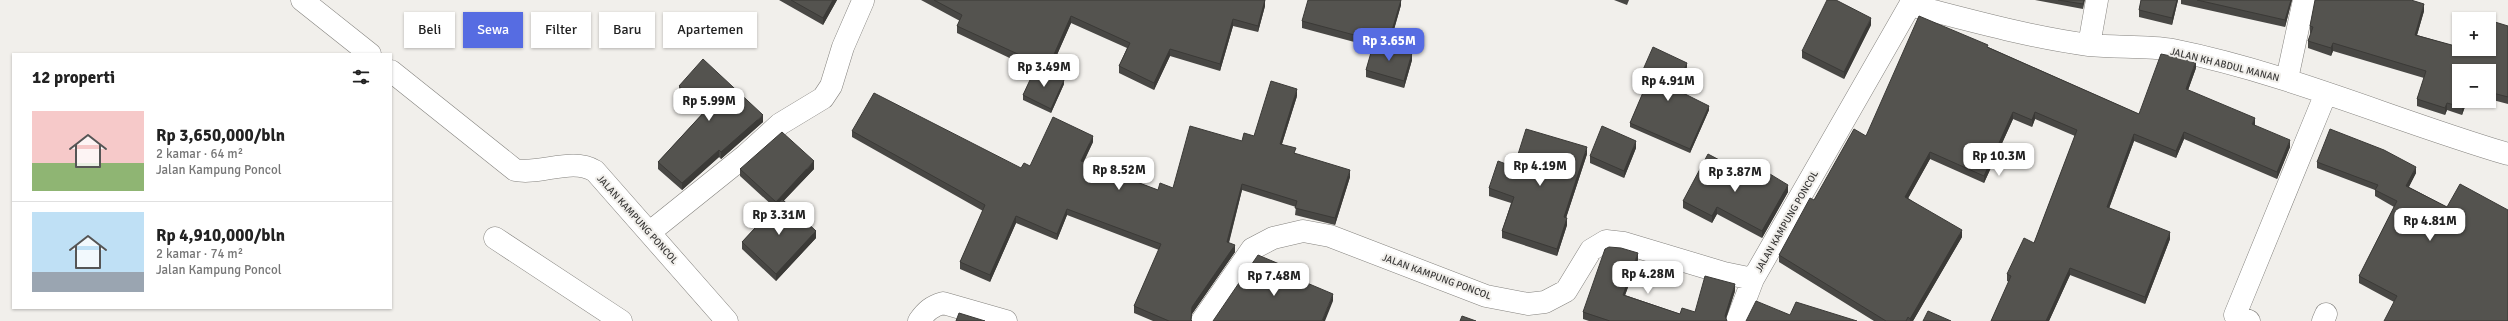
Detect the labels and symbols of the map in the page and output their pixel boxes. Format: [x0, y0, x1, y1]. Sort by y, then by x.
pin: Rp 3.65M [1348, 28, 1430, 62]
street label: JALAN KH ABDUL MANAN [2169, 46, 2281, 84]
pin: Rp 3.49M [1003, 54, 1085, 88]
pin: Rp 4.91M [1627, 68, 1709, 102]
pin: Rp 5.99M [668, 88, 750, 122]
pin: Rp 10.3M [1958, 143, 2040, 177]
pin: Rp 4.19M [1499, 153, 1581, 187]
pin: Rp 8.52M [1078, 157, 1160, 191]
pin: Rp 3.87M [1694, 159, 1776, 193]
street label: JALAN KAMPUNG PONCOL [1753, 169, 1821, 274]
street label: JALAN KAMPUNG PONCOL [594, 173, 680, 267]
pin: Rp 3.31M [738, 202, 820, 236]
pin: Rp 4.81M [2389, 208, 2471, 242]
street label: JALAN KAMPUNG PONCOL [1380, 252, 1493, 302]
pin: Rp 4.28M [1607, 261, 1689, 295]
pin: Rp 7.48M [1233, 263, 1315, 297]

